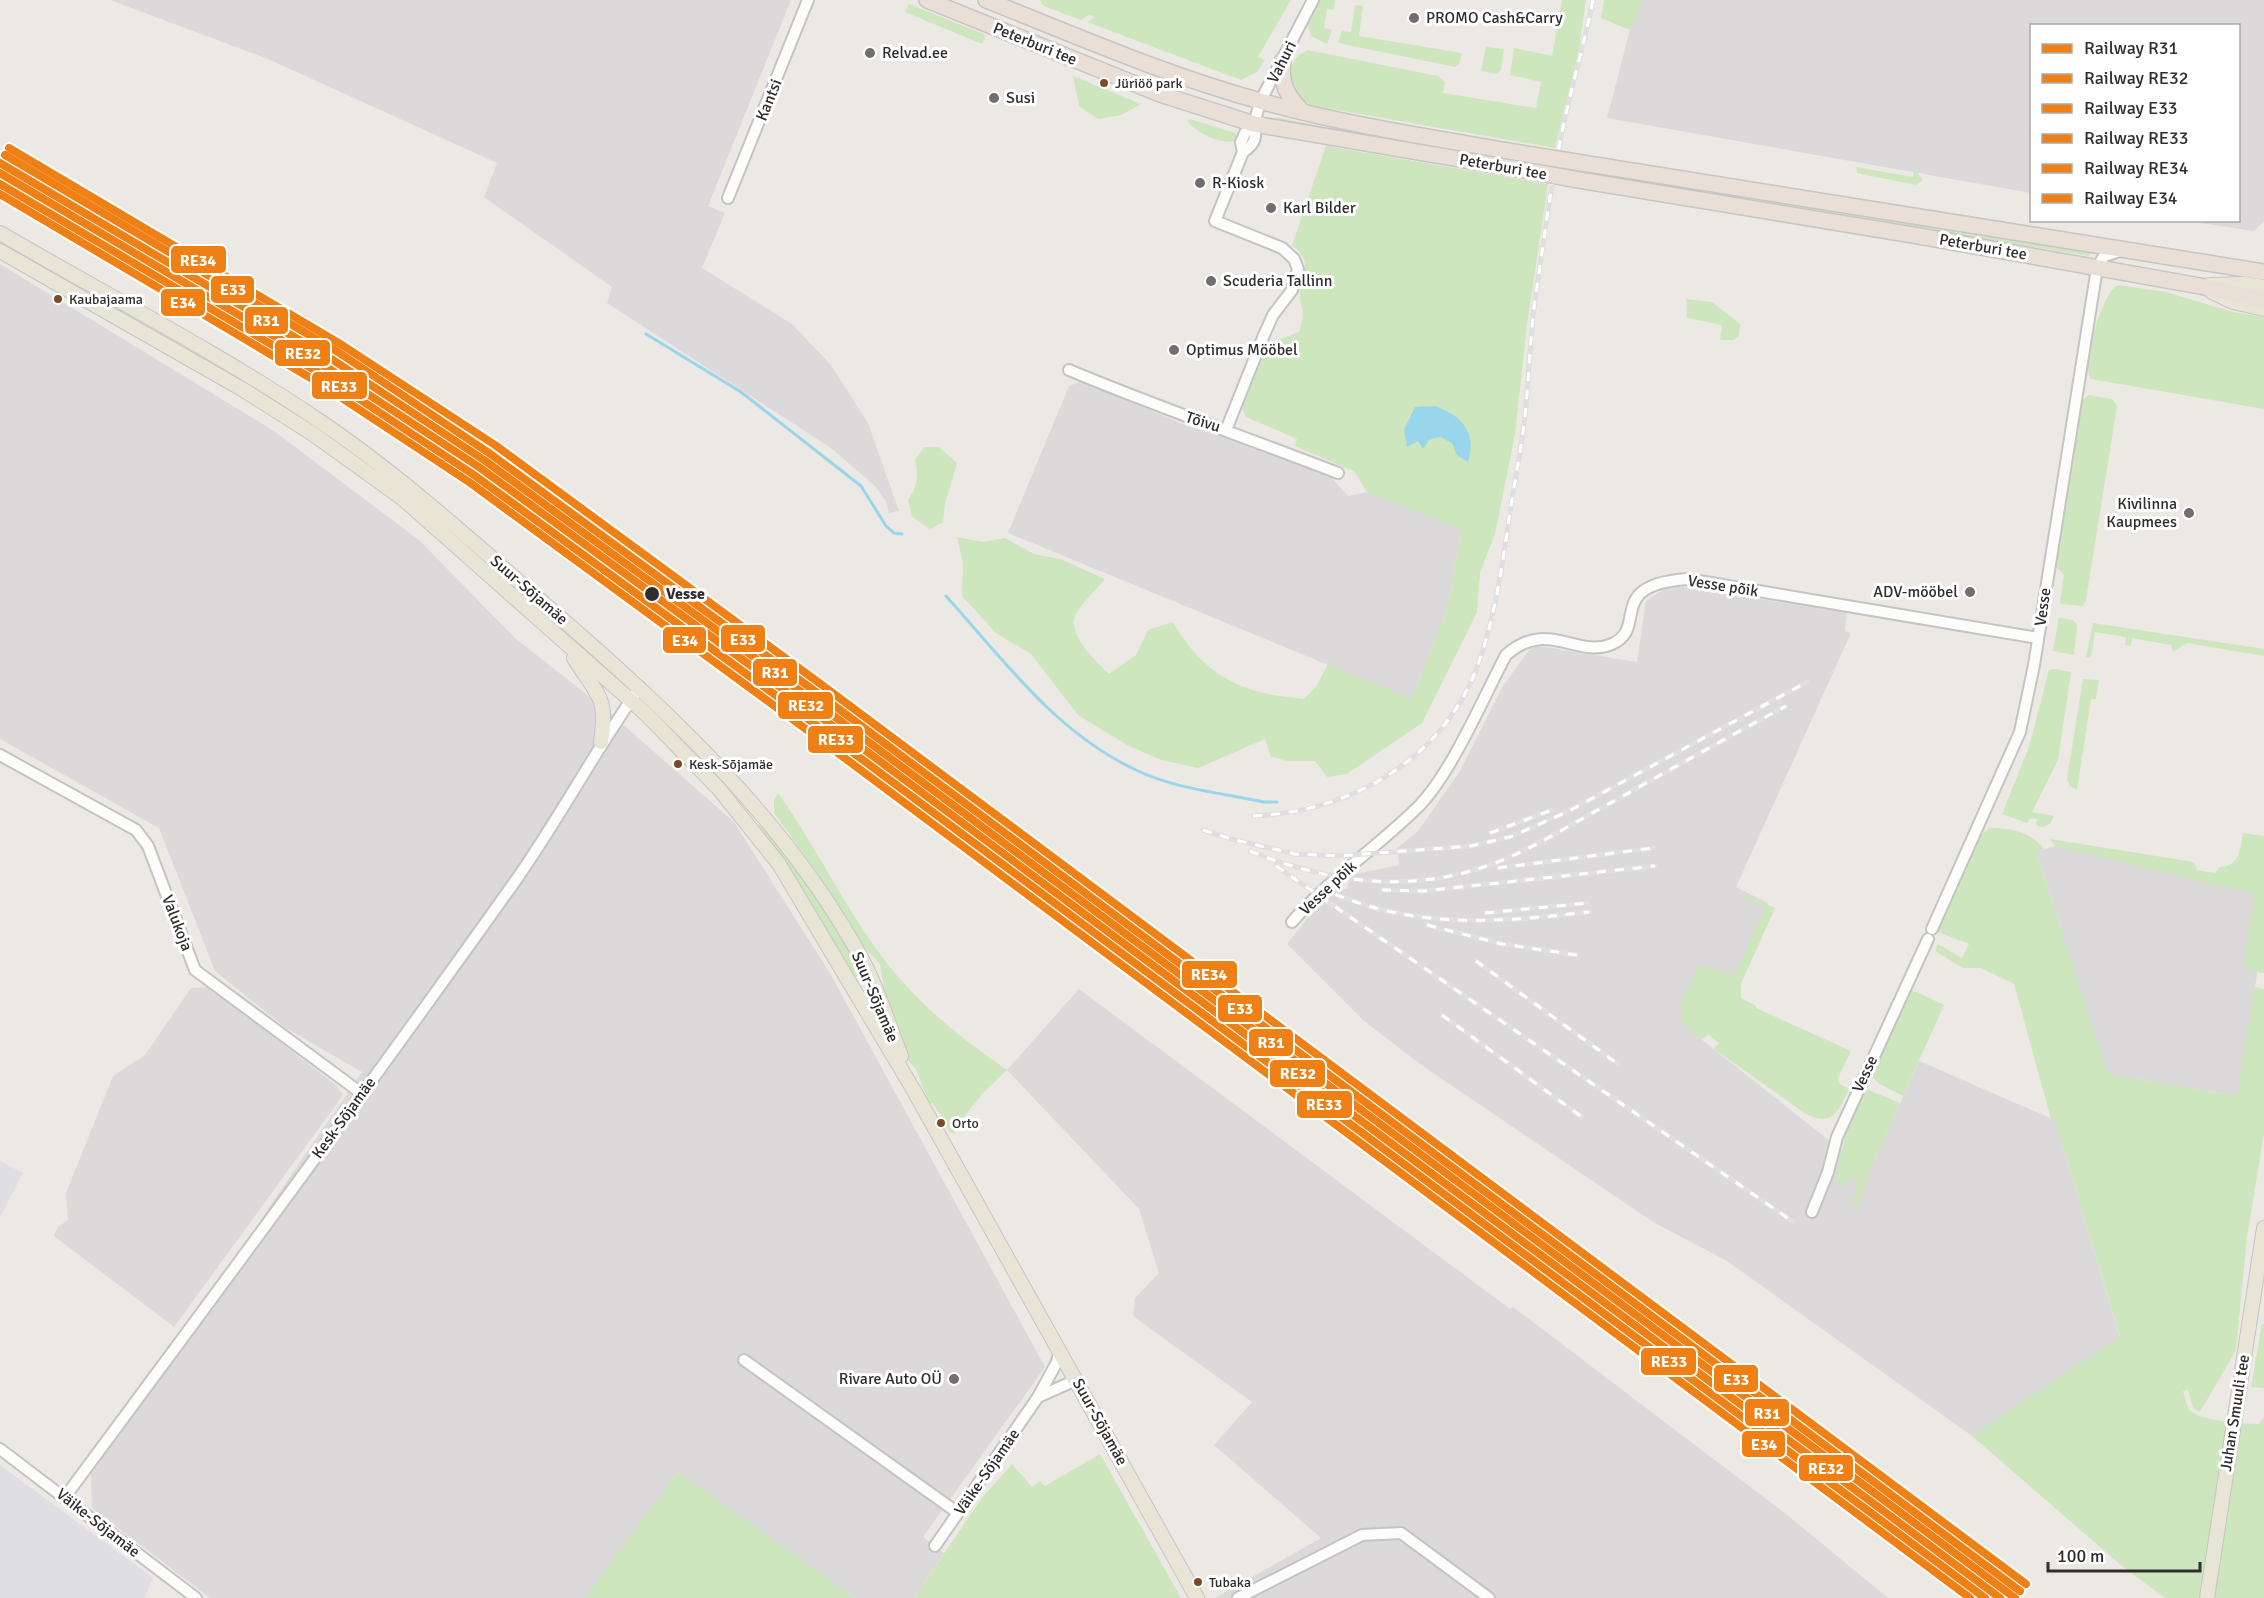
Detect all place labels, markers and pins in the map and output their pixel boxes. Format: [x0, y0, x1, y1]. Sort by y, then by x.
place label: PROMO Cash&Carry [1426, 8, 1563, 28]
marker: PROMO Cash&Carry [1407, 11, 1421, 25]
place label: Relvad.ee [882, 43, 948, 63]
marker: Relvad.ee [863, 46, 877, 60]
place label: Jüriöö park [1115, 75, 1182, 92]
marker: Jüriöö park [1098, 77, 1110, 89]
place label: Susi [1006, 88, 1035, 108]
marker: Susi [987, 91, 1001, 105]
place label: R-Kiosk [1212, 173, 1264, 193]
marker: R-Kiosk [1193, 176, 1207, 190]
place label: Karl Bilder [1283, 198, 1356, 218]
marker: Karl Bilder [1264, 201, 1278, 215]
place label: Scuderia Tallinn [1223, 271, 1333, 291]
marker: Scuderia Tallinn [1204, 274, 1218, 288]
place label: Kaubajaama [69, 291, 143, 308]
marker: Kaubajaama [52, 293, 64, 305]
place label: Optimus Mööbel [1186, 340, 1298, 360]
marker: Optimus Mööbel [1167, 343, 1181, 357]
place label: Kivilinna Kaupmees [2106, 494, 2177, 532]
marker: Kivilinna Kaupmees [2182, 506, 2196, 520]
place label: ADV-mööbel [1873, 582, 1958, 602]
place label: Vesse [666, 584, 705, 604]
marker: Vesse [643, 585, 661, 603]
marker: ADV-mööbel [1963, 585, 1977, 599]
place label: Kesk-Sõjamäe [689, 756, 773, 773]
marker: Kesk-Sõjamäe [672, 758, 684, 770]
place label: Orto [952, 1115, 979, 1132]
marker: Orto [935, 1117, 947, 1129]
place label: Rivare Auto OÜ [839, 1369, 942, 1389]
marker: Rivare Auto OÜ [947, 1372, 961, 1386]
place label: Tubaka [1209, 1574, 1251, 1591]
marker: Tubaka [1192, 1576, 1204, 1588]

